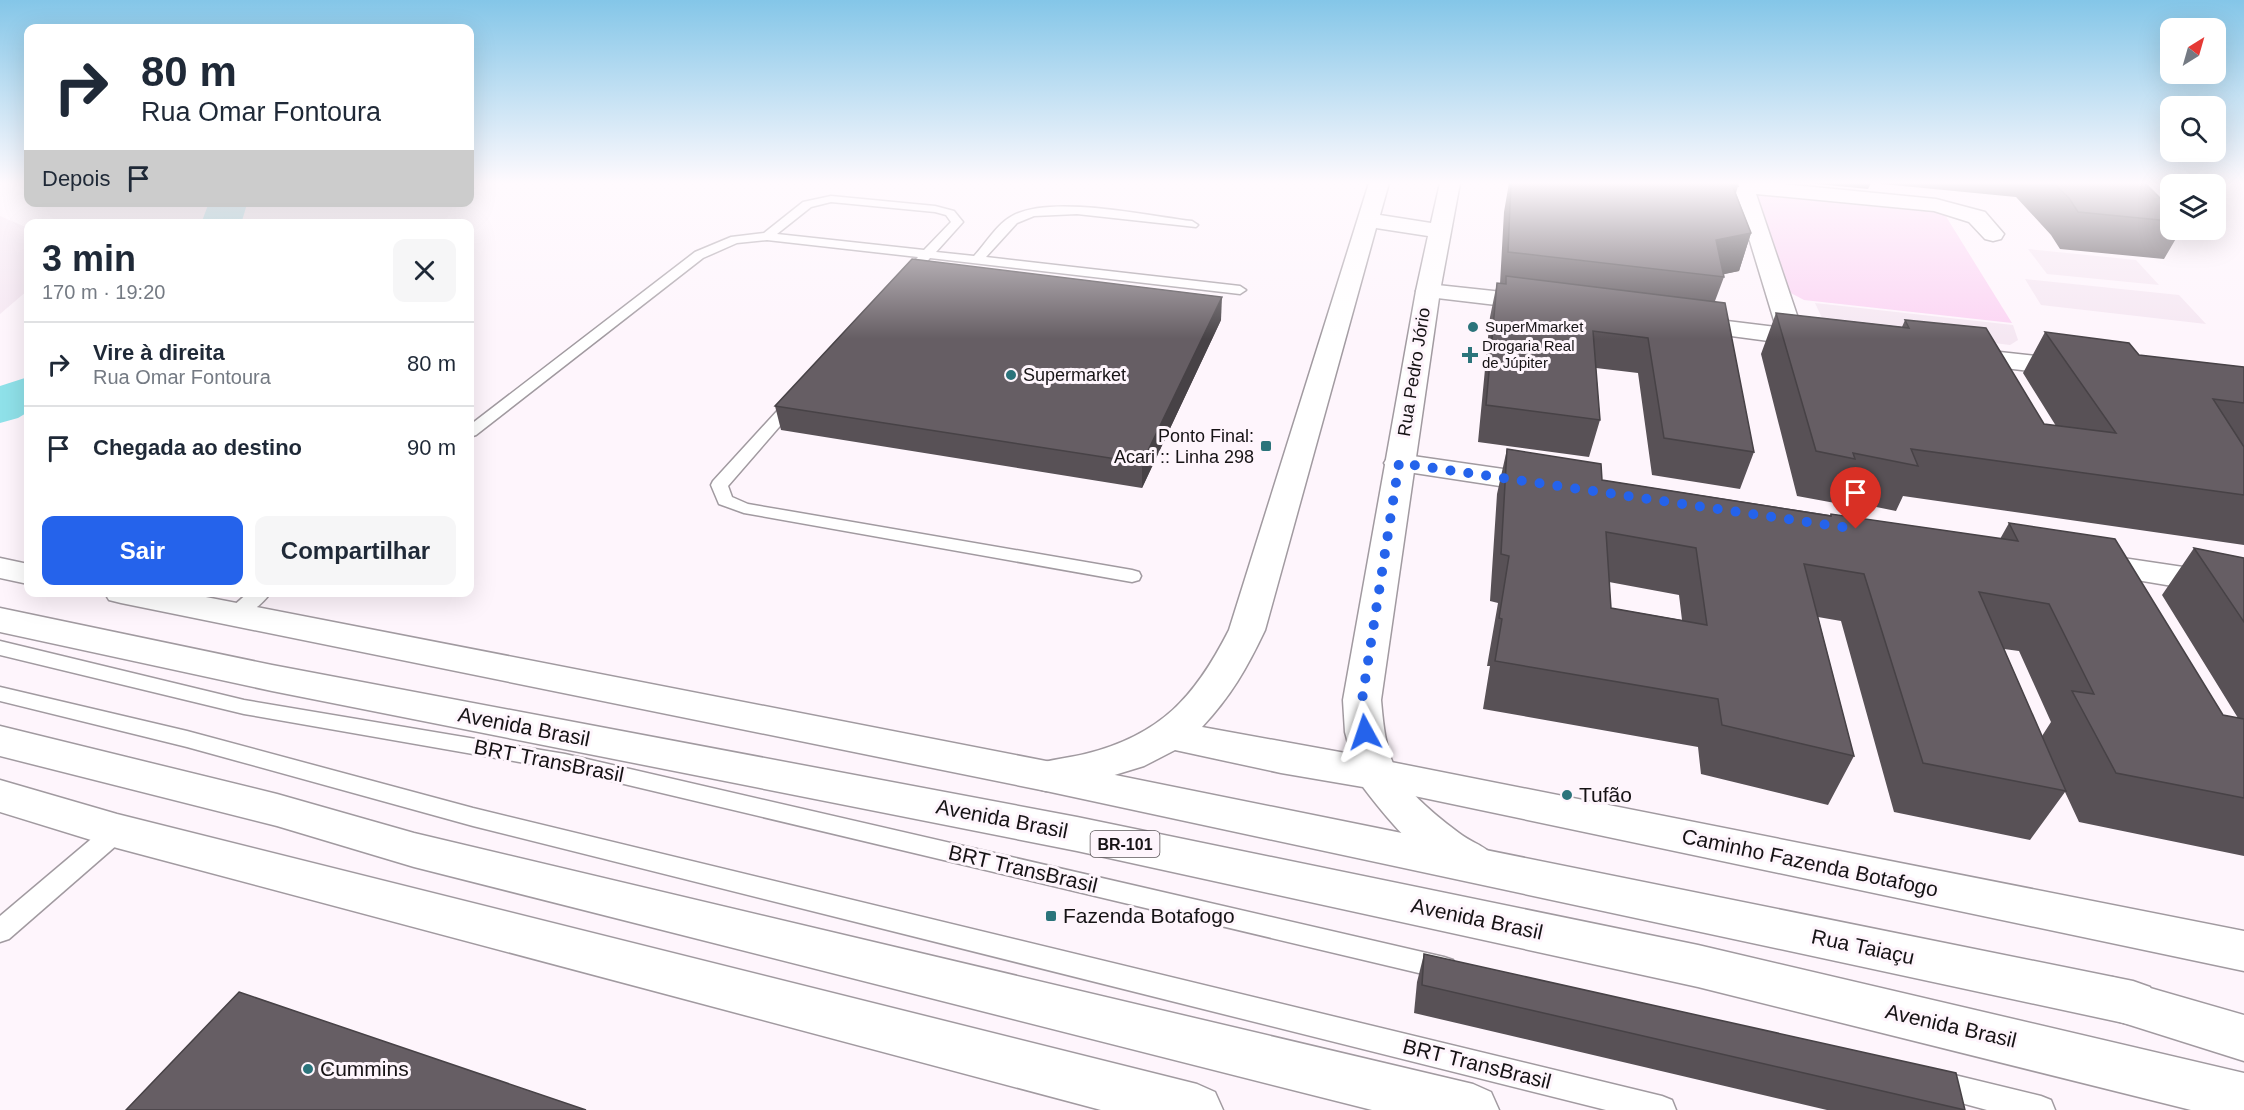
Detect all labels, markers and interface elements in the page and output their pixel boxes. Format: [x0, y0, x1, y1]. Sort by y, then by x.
north arrow [2160, 18, 2226, 84]
map controls [2160, 18, 2226, 240]
icon: right [42, 48, 120, 126]
text: 80 m [141, 48, 237, 95]
button: search [2160, 96, 2226, 162]
text: Rua Omar Fontoura [141, 97, 381, 127]
icon: arrive [122, 162, 155, 195]
text: Depois [42, 166, 110, 191]
button: layers [2160, 174, 2226, 240]
text: 3 min [42, 238, 136, 279]
button: close [393, 239, 456, 302]
text: 170 m · 19:20 [42, 281, 165, 303]
street label: Rua Pedro Jório [1394, 306, 1434, 438]
place label: SuperMmarket [1485, 318, 1584, 335]
marker: SuperMmarket [1466, 320, 1480, 334]
place label: Drogaria Real de Júpiter [1482, 337, 1575, 371]
text: Vire à direita [93, 340, 225, 365]
icon: right [42, 348, 75, 381]
marker: Drogaria Real de Júpiter [1463, 348, 1477, 362]
text: 80 m [407, 351, 456, 376]
place label: Supermarket [1023, 365, 1126, 385]
text: Rua Omar Fontoura [93, 366, 271, 388]
marker: Supermarket [1004, 368, 1018, 382]
place label: Ponto Final: Acari :: Linha 298 [1114, 426, 1254, 467]
icon: arrive [42, 432, 75, 465]
text: Chegada ao destino [93, 435, 302, 460]
text: 90 m [407, 435, 456, 460]
marker: Ponto Final: Acari :: Linha 298 [1259, 439, 1273, 453]
pin [1830, 467, 1881, 529]
icon: arrive [1839, 476, 1872, 509]
button: Sair [42, 516, 243, 585]
button: Compartilhar [255, 516, 456, 585]
position arrow [1333, 700, 1397, 764]
street label: Avenida Brasil [456, 702, 592, 751]
street label: BRT TransBrasil [472, 735, 626, 786]
place label: Tufão [1579, 783, 1632, 806]
marker: Tufão [1560, 788, 1574, 802]
street label: Avenida Brasil [934, 794, 1070, 843]
street label: Caminho Fazenda Botafogo [1680, 824, 1940, 901]
road number: BR-101 [1090, 831, 1160, 857]
street label: BRT TransBrasil [946, 840, 1100, 897]
street label: Avenida Brasil [1409, 893, 1545, 944]
place label: Fazenda Botafogo [1063, 904, 1235, 927]
marker: Fazenda Botafogo [1044, 909, 1058, 923]
street label: Rua Taiaçu [1810, 924, 1917, 969]
street label: Avenida Brasil [1883, 999, 2019, 1052]
street label: BRT TransBrasil [1401, 1034, 1554, 1093]
place label: Cummins [320, 1057, 409, 1080]
marker: Cummins [301, 1062, 315, 1076]

